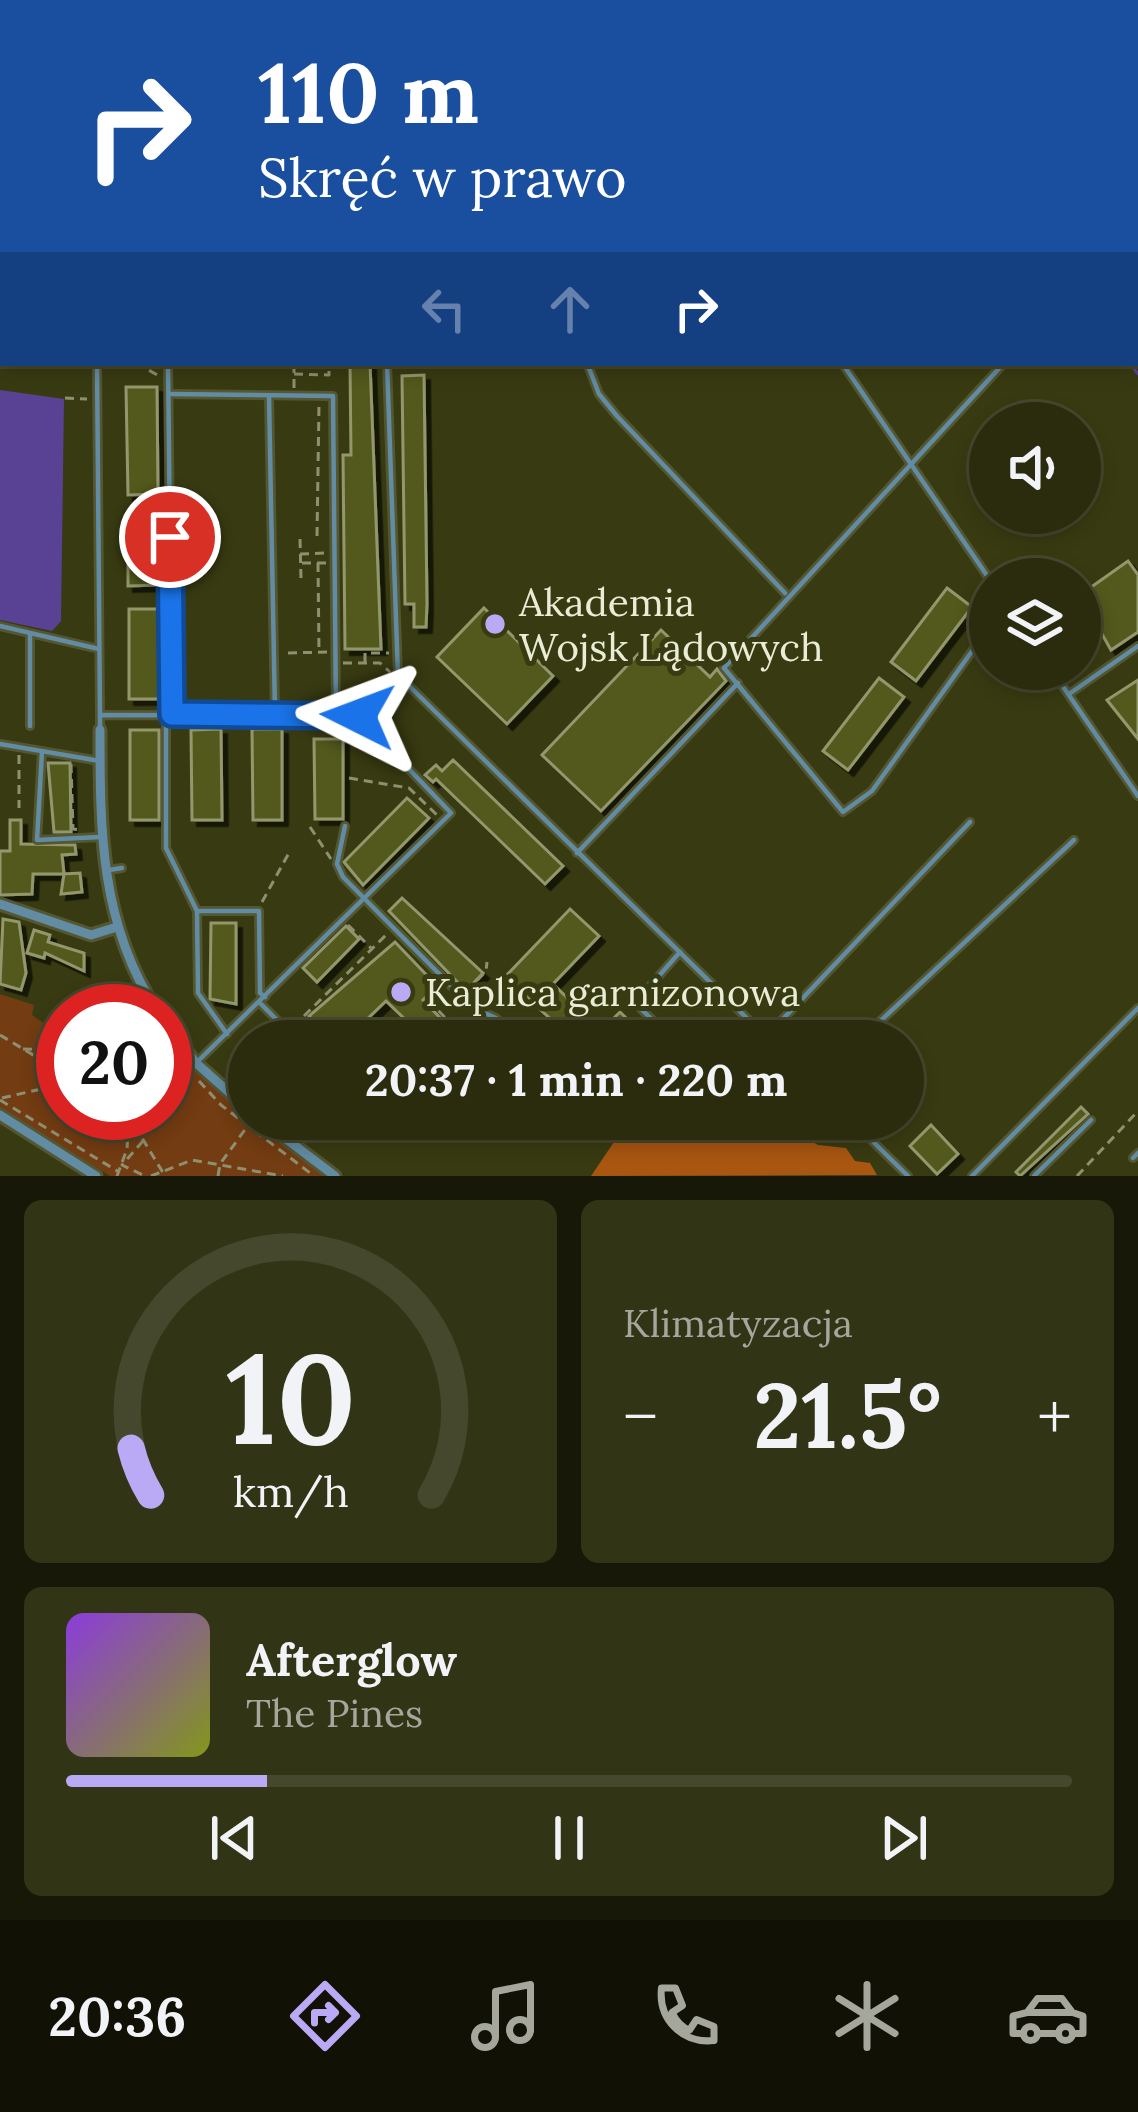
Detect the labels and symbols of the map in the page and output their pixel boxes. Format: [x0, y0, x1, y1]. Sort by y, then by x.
pin [119, 486, 221, 588]
place label: Akademia Wojsk Lądowych [518, 577, 823, 672]
marker: Akademia Wojsk Lądowych [482, 611, 508, 637]
position arrow [295, 653, 421, 779]
place label: Kaplica garnizonowa [425, 967, 800, 1017]
marker: Kaplica garnizonowa [388, 979, 414, 1005]
speed limit sign: 20 [36, 984, 192, 1140]

